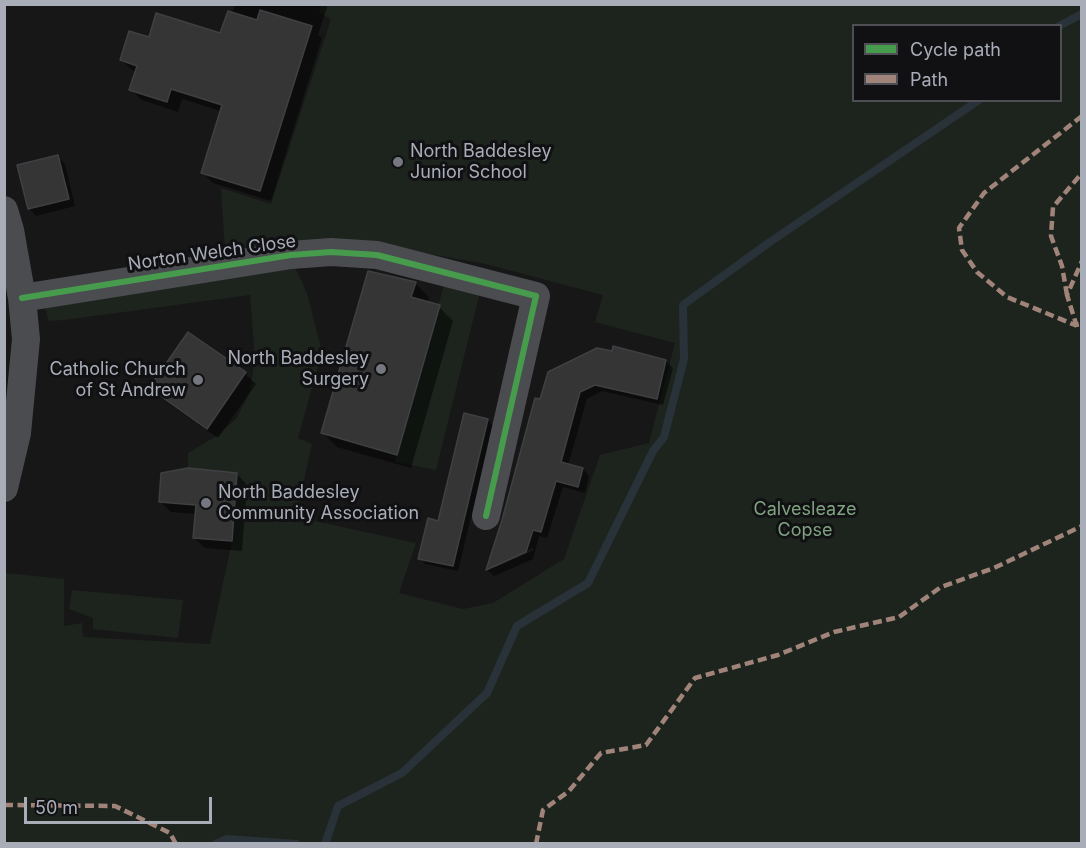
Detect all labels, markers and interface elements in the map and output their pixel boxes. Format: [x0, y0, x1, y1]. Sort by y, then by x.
legend [852, 24, 1062, 102]
text: Cycle path [910, 39, 1001, 60]
text: Path [910, 69, 948, 90]
place label: North Baddesley Junior School [410, 141, 552, 184]
marker: North Baddesley Junior School [391, 155, 405, 169]
street label: Norton Welch Close [127, 231, 297, 275]
place label: North Baddesley Surgery [227, 348, 369, 391]
place label: Catholic Church of St Andrew [50, 359, 186, 401]
marker: North Baddesley Surgery [374, 362, 388, 376]
marker: Catholic Church of St Andrew [191, 373, 205, 387]
place label: North Baddesley Community Association [218, 482, 419, 524]
marker: North Baddesley Community Association [199, 496, 213, 510]
park label: Calvesleaze Copse [754, 499, 856, 542]
scale bar [27, 785, 214, 823]
text: 50 m [35, 797, 78, 818]

